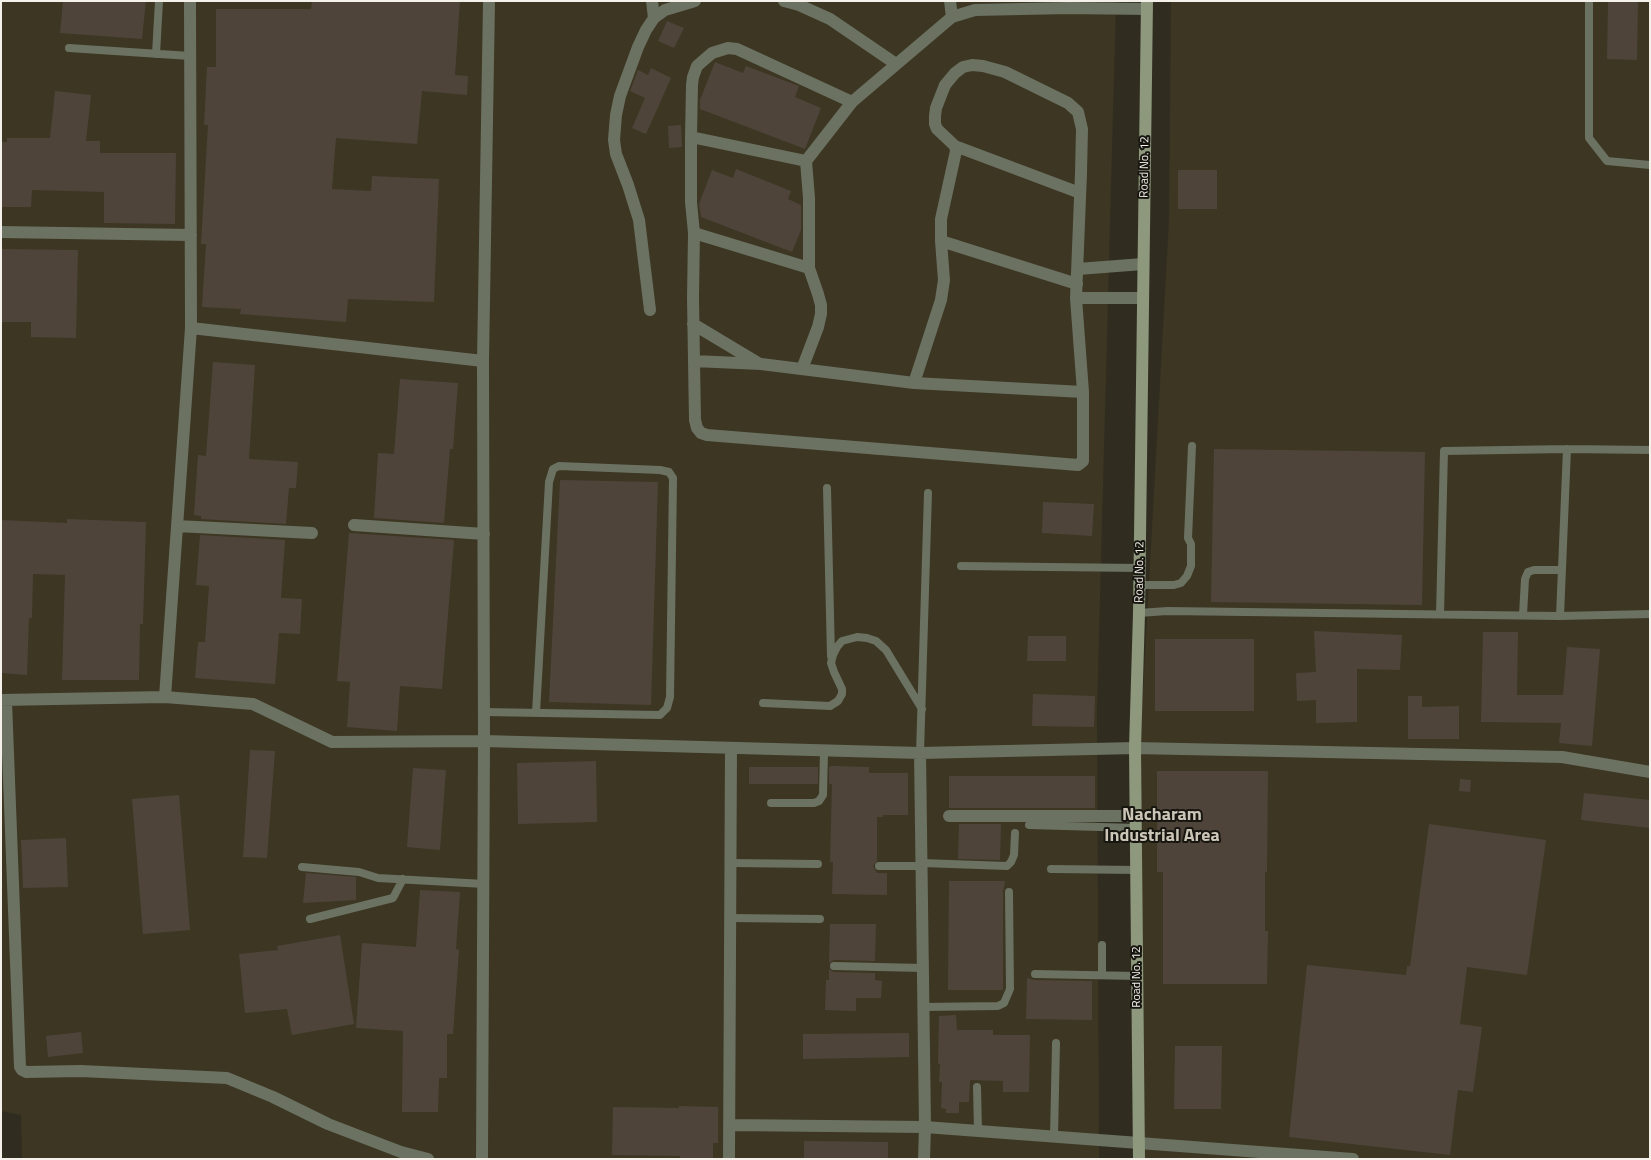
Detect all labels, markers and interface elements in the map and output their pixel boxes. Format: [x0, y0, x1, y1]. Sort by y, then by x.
street label: Road No. 12 [1137, 136, 1153, 198]
street label: Road No. 12 [1132, 541, 1148, 603]
district label: Nacharam Industrial Area [1104, 805, 1220, 848]
street label: Road No. 12 [1130, 946, 1144, 1008]

